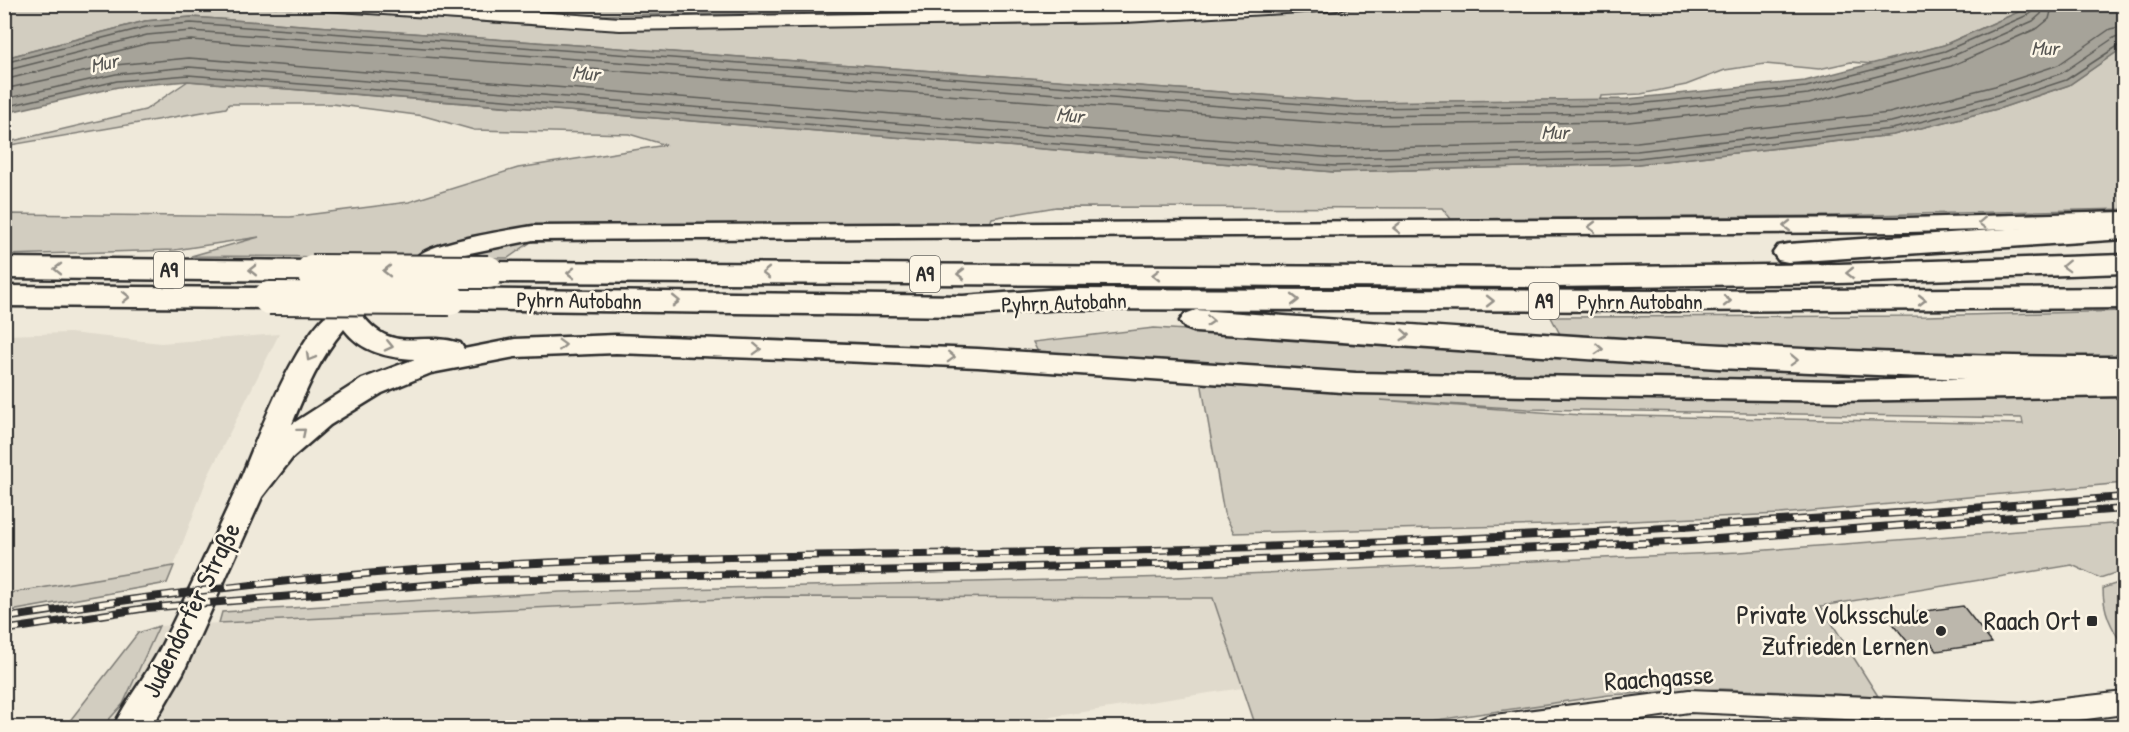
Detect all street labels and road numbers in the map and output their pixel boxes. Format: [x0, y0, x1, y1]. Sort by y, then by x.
road number: A9 [154, 252, 184, 288]
road number: A9 [910, 256, 940, 292]
road number: A9 [1529, 283, 1559, 319]
street label: Pyhrn Autobahn [516, 284, 642, 316]
street label: Pyhrn Autobahn [1001, 285, 1127, 319]
street label: Pyhrn Autobahn [1577, 286, 1703, 316]
street label: Judendorfer Straße [132, 516, 249, 704]
street label: Raachgasse [1603, 655, 1715, 700]

